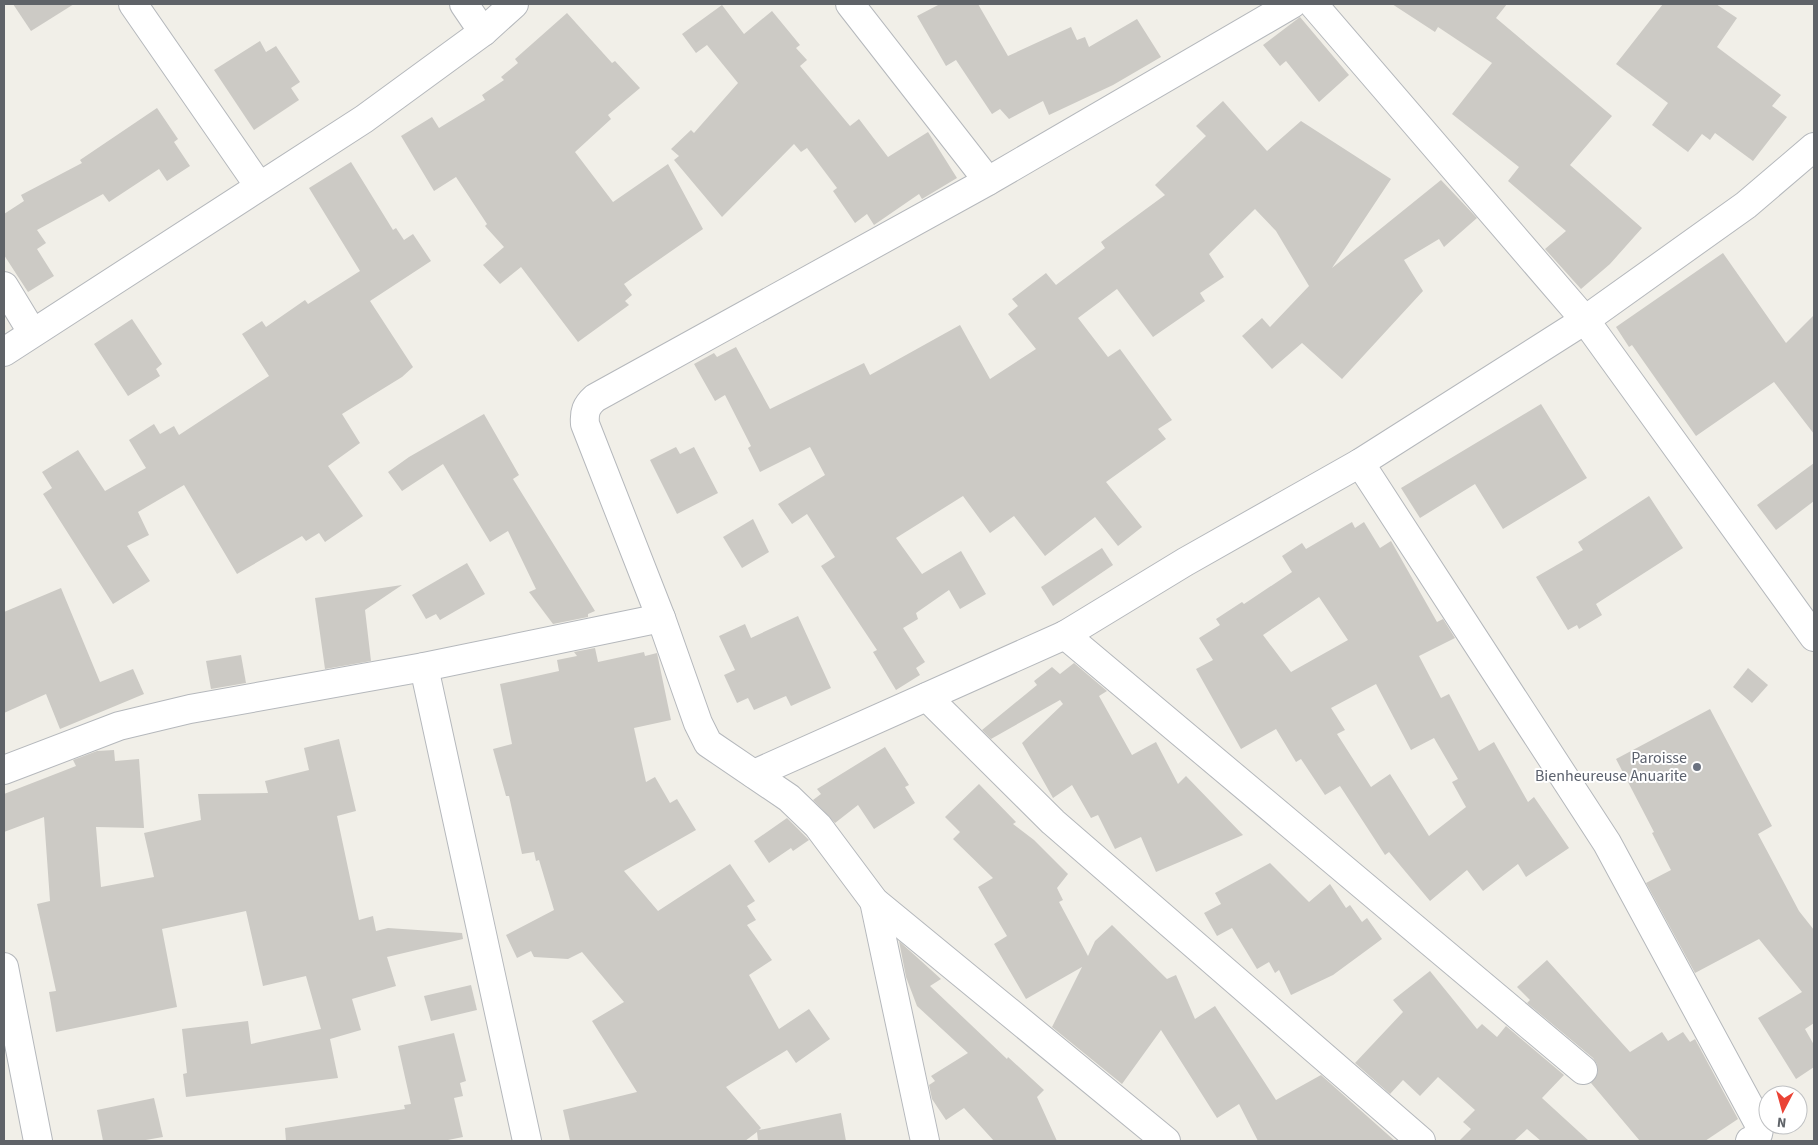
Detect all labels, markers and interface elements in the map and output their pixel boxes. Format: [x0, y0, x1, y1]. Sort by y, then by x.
place label: Paroisse Bienheureuse Anuarite [1535, 747, 1687, 787]
marker: Paroisse Bienheureuse Anuarite [1691, 761, 1703, 773]
north arrow [1758, 1085, 1808, 1135]
text: N [1776, 1112, 1787, 1132]

